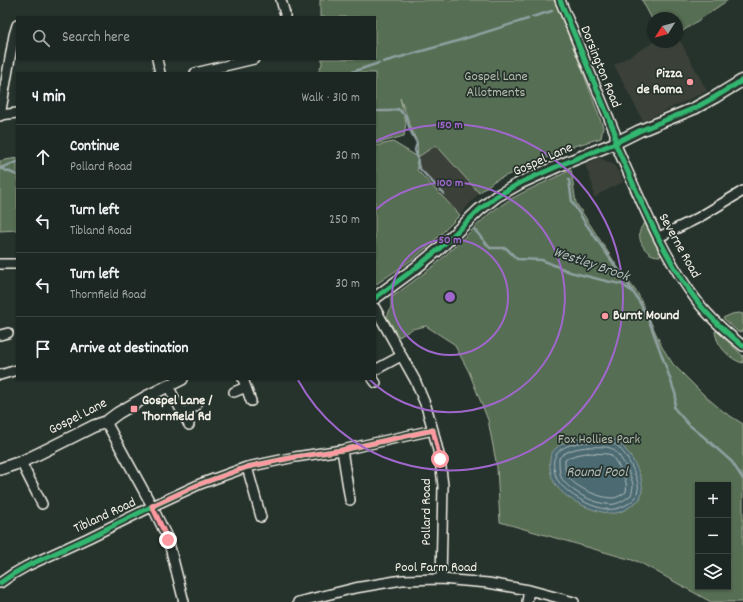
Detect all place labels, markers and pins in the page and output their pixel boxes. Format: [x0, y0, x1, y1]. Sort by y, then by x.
place label: Pizza de Roma [637, 64, 683, 100]
marker: Pizza de Roma [685, 77, 695, 87]
centre of rings [443, 290, 457, 304]
place label: Burnt Mound [613, 306, 680, 326]
marker: Burnt Mound [600, 311, 610, 321]
place label: Gospel Lane / Thornfield Rd [142, 391, 212, 427]
marker: Gospel Lane / Thornfield Rd [129, 404, 139, 414]

